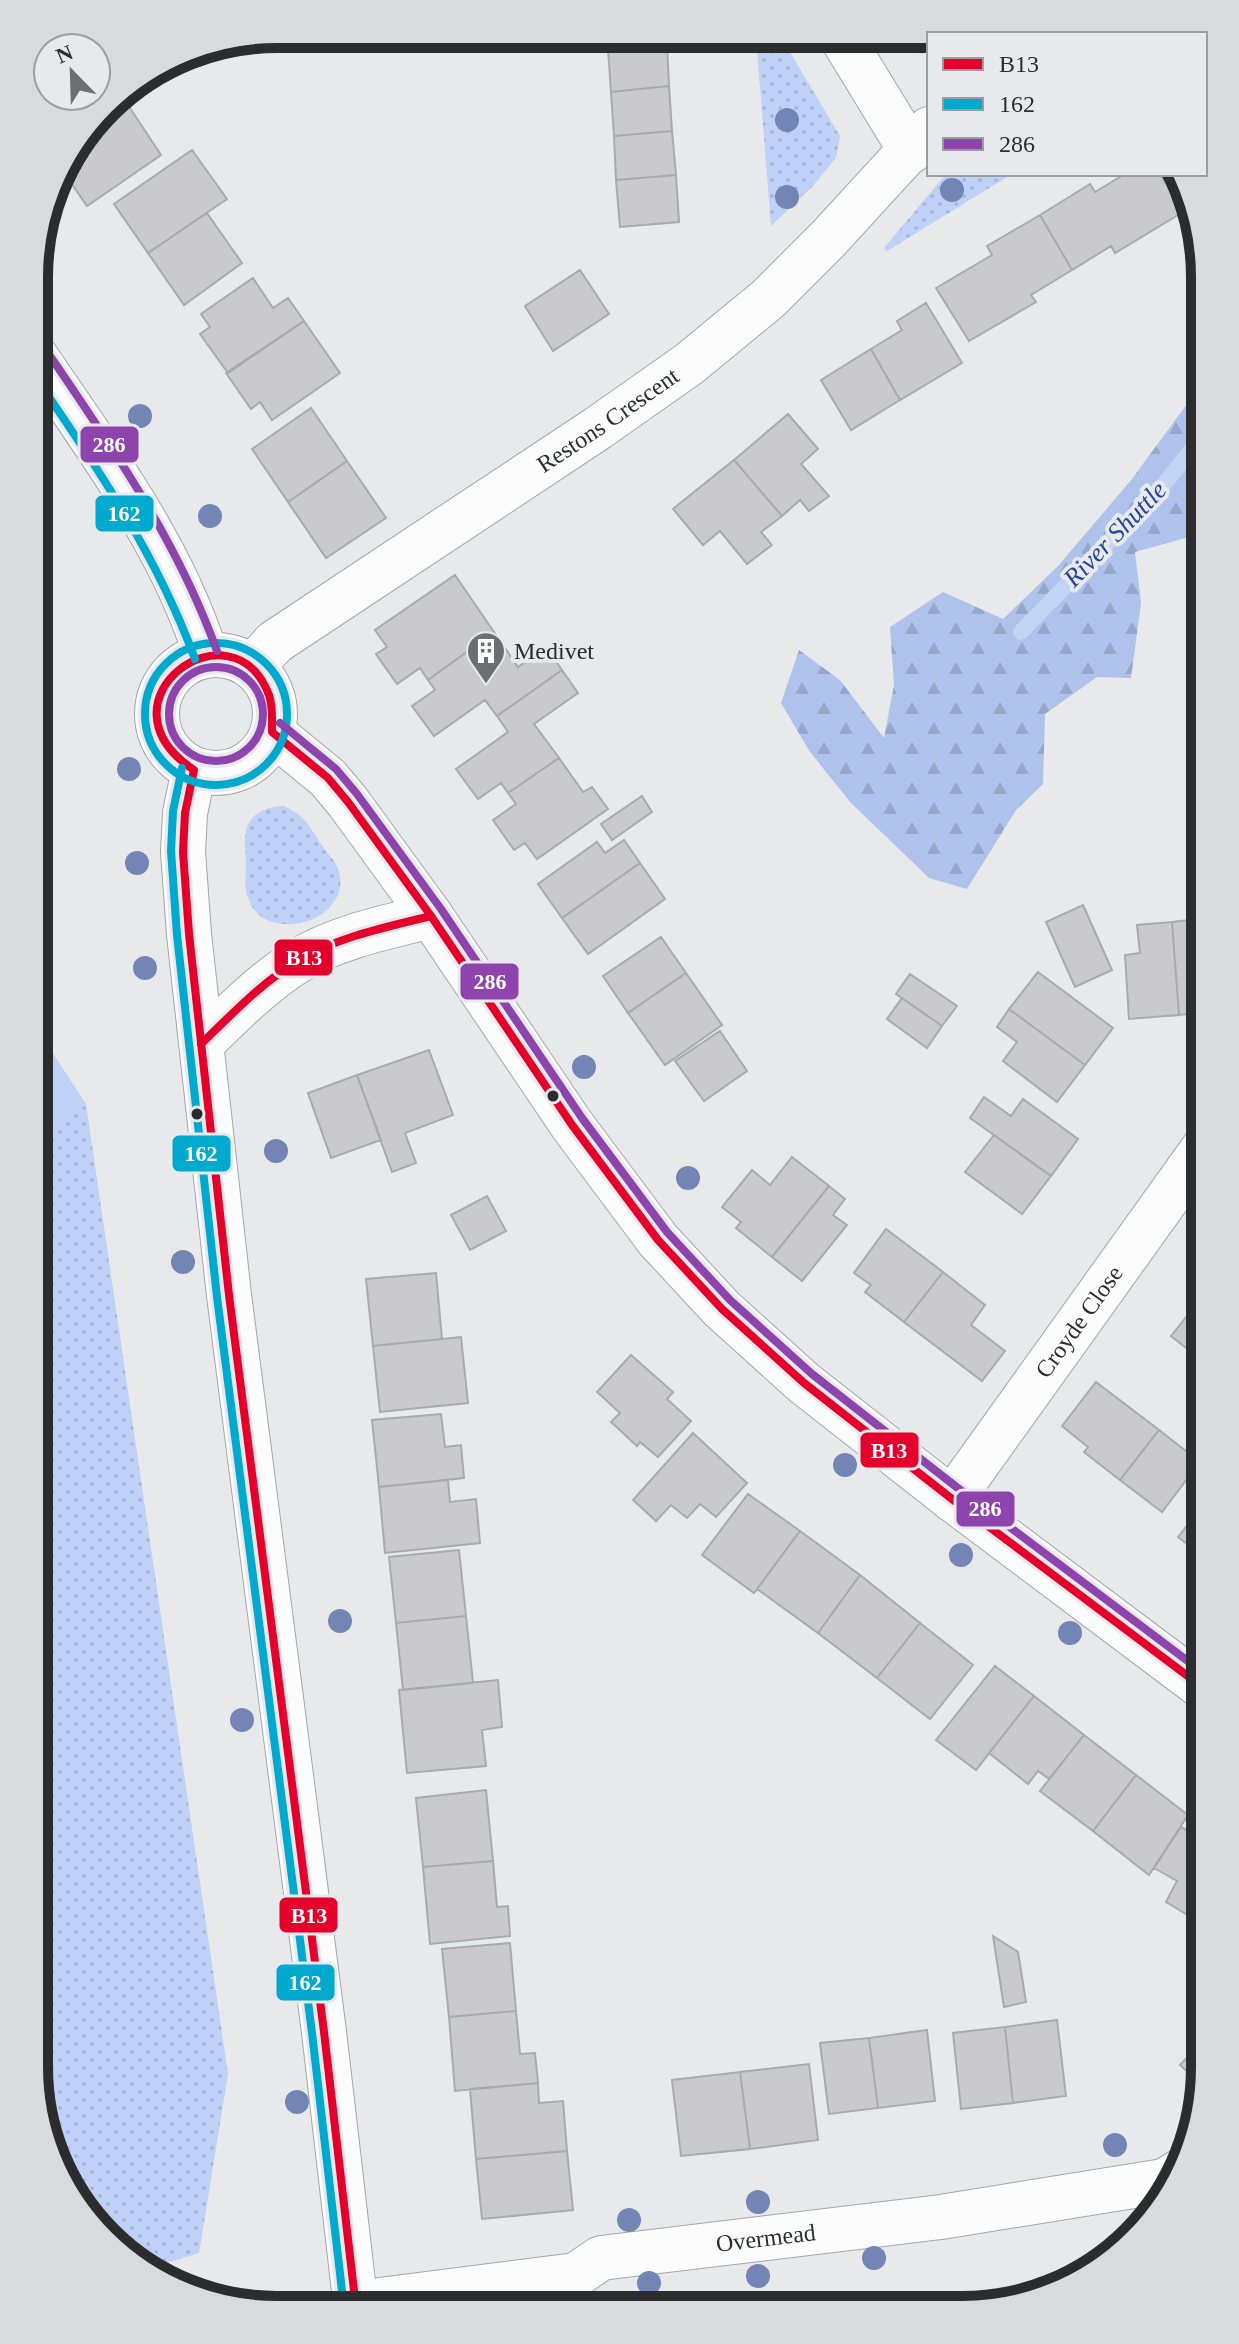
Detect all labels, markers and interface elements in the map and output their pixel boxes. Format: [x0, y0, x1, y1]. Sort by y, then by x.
north arrow [32, 32, 112, 112]
legend [927, 32, 1207, 176]
text: N [52, 39, 77, 69]
text: B13 [999, 51, 1039, 77]
text: 162 [999, 91, 1035, 117]
text: 286 [999, 131, 1035, 157]
street label: Restons Crescent [532, 362, 684, 478]
line badge: 286 [79, 425, 140, 464]
text: 286 [93, 432, 126, 457]
water label: River Shuttle [1057, 475, 1172, 593]
line badge: 162 [94, 494, 155, 533]
text: 162 [108, 501, 141, 526]
building icon: Medivet [465, 630, 507, 685]
place label: Medivet [514, 638, 594, 664]
line badge: B13 [273, 938, 334, 977]
text: B13 [286, 945, 322, 970]
line badge: 286 [459, 962, 520, 1001]
text: 286 [474, 969, 507, 994]
unlabelled marker [545, 1088, 561, 1104]
unlabelled marker [189, 1106, 205, 1122]
line badge: 162 [171, 1134, 232, 1173]
text: 162 [185, 1141, 218, 1166]
street label: Croyde Close [1030, 1261, 1128, 1383]
line badge: B13 [859, 1431, 920, 1469]
text: B13 [871, 1438, 907, 1463]
line badge: 286 [955, 1490, 1016, 1528]
text: 286 [969, 1496, 1002, 1521]
line badge: B13 [278, 1896, 339, 1934]
text: B13 [291, 1903, 327, 1928]
line badge: 162 [275, 1963, 336, 2002]
text: 162 [289, 1970, 322, 1995]
street label: Overmead [715, 2219, 817, 2257]

